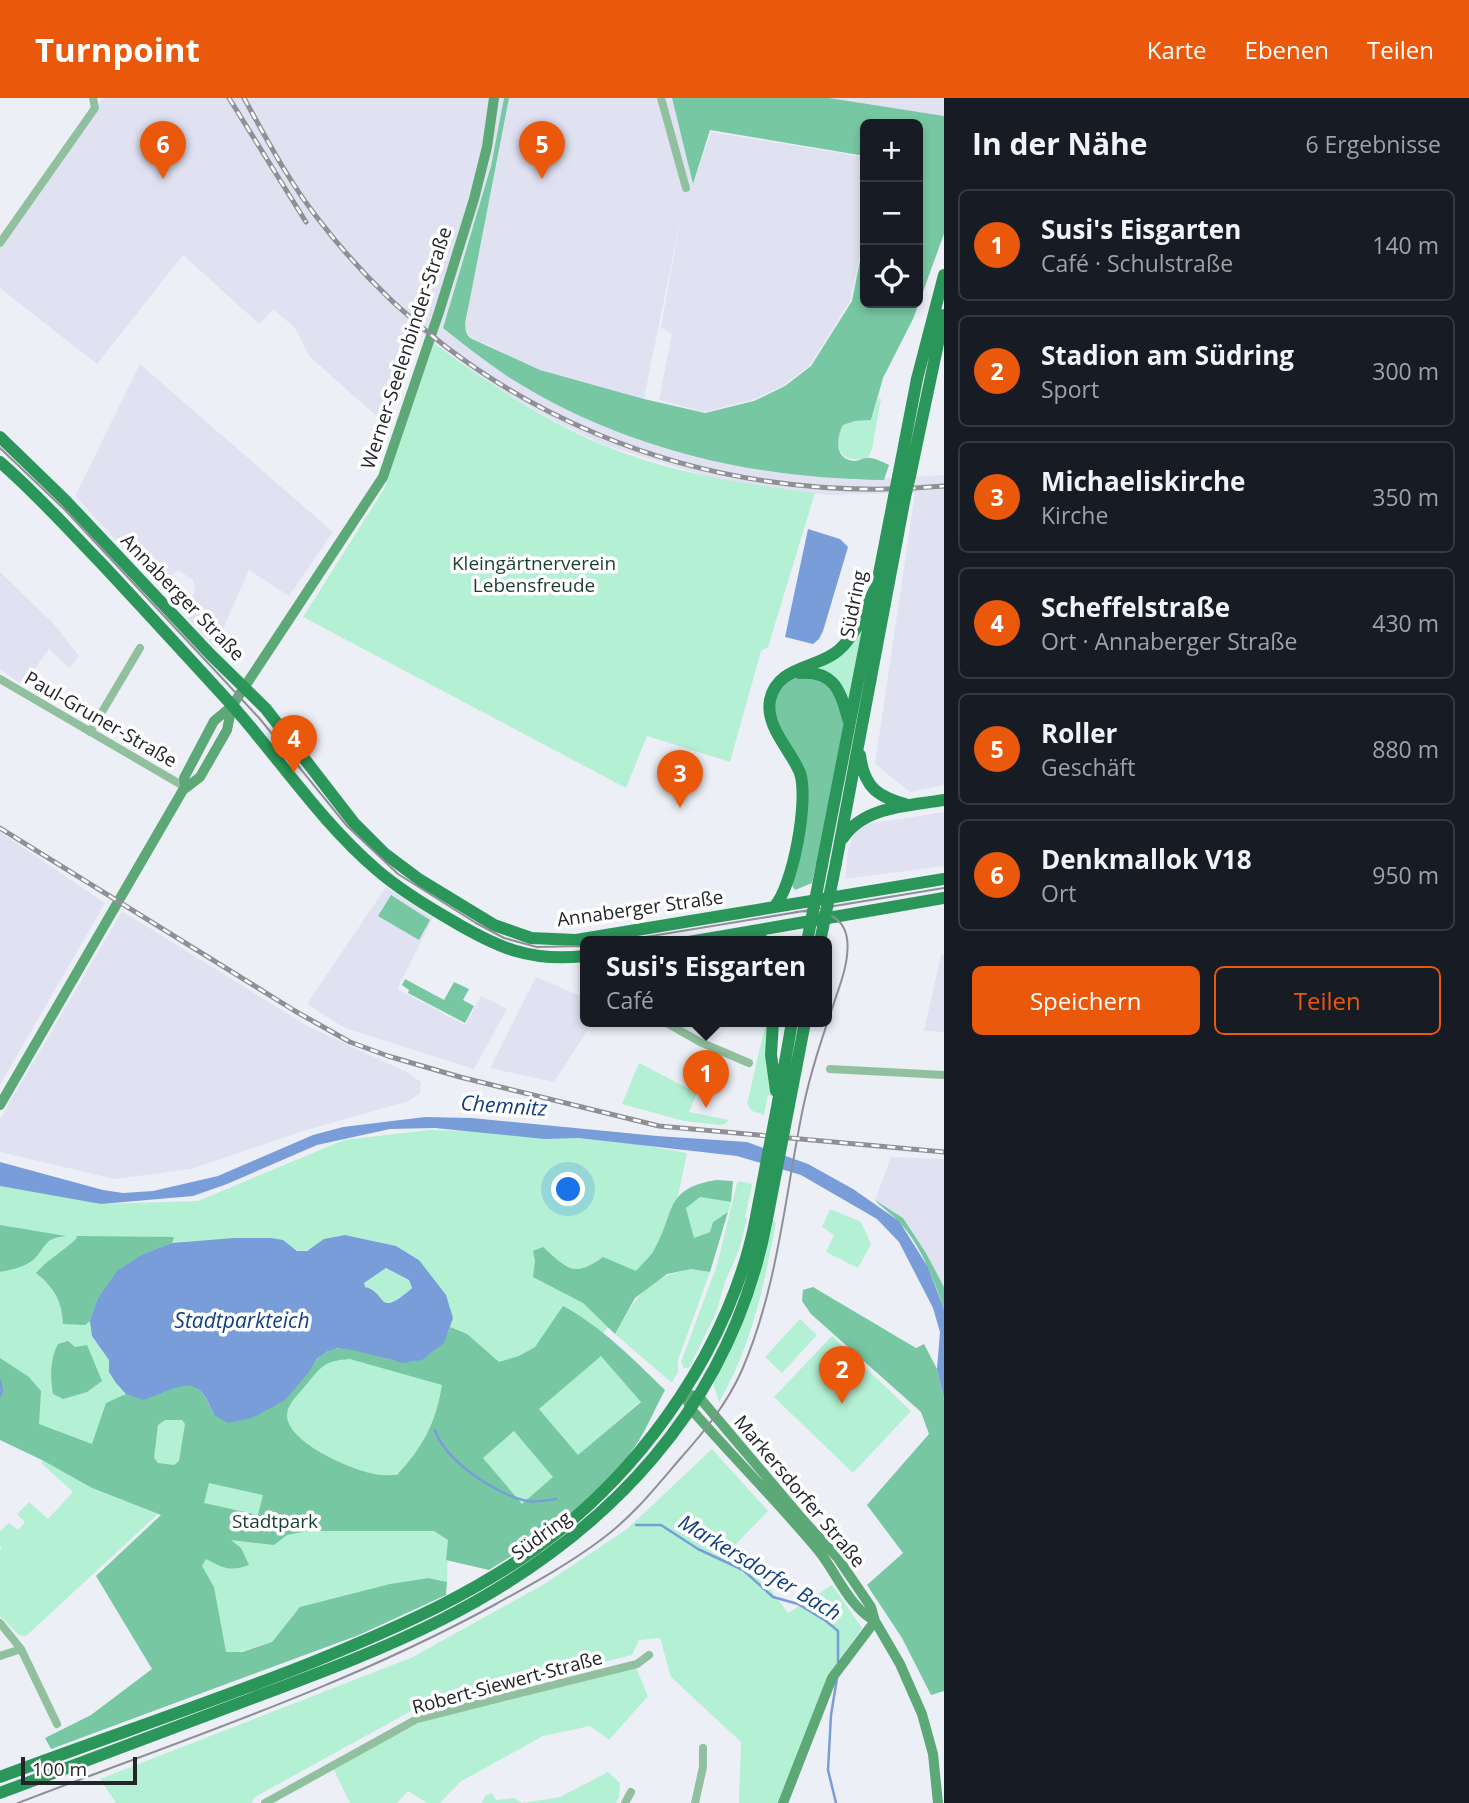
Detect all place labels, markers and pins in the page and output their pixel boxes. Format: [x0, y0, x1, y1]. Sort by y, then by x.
pin: 6 [140, 121, 186, 179]
pin: 5 [519, 121, 565, 179]
pin: 4 [271, 715, 317, 773]
pin: 3 [657, 750, 703, 808]
pin: 1 [683, 1050, 729, 1108]
pin: 2 [819, 1346, 865, 1404]

